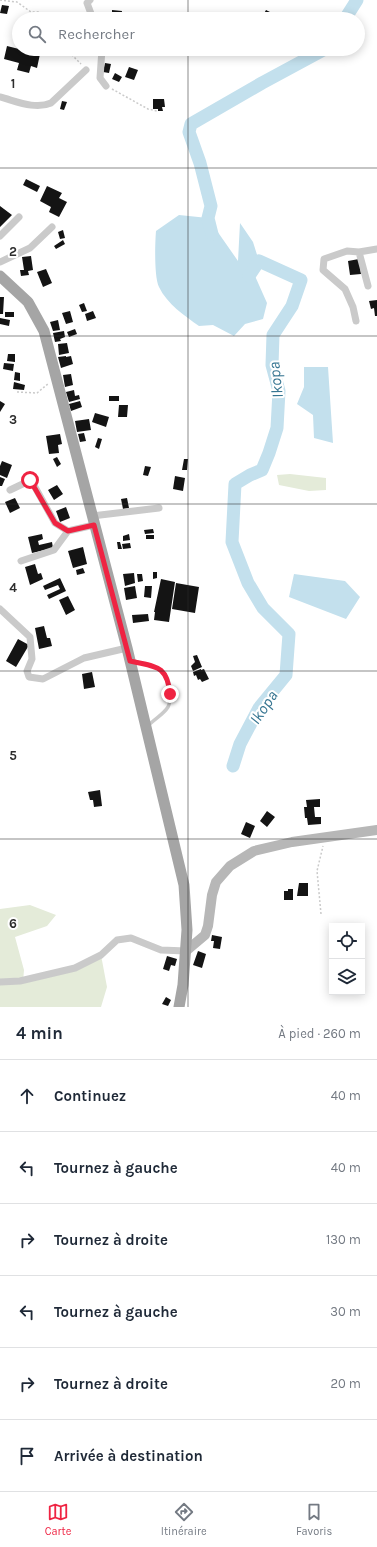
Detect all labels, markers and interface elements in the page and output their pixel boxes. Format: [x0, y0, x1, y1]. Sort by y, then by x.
search box [12, 12, 365, 56]
icon: search [26, 23, 48, 45]
text: Rechercher [58, 25, 135, 43]
text: 1 [11, 76, 15, 91]
text: 2 [9, 244, 17, 259]
water label: Ikopa [264, 361, 287, 399]
text: 3 [9, 412, 17, 427]
route start [21, 471, 39, 489]
text: 4 [9, 580, 17, 595]
route end [161, 685, 179, 703]
water label: Ikopa [245, 687, 282, 728]
text: 5 [9, 748, 17, 763]
text: 6 [9, 916, 17, 931]
map controls [329, 923, 365, 995]
button: locate [329, 923, 365, 959]
button: layers [329, 959, 365, 995]
text: 4 min [16, 1023, 63, 1043]
text: À pied · 260 m [278, 1026, 361, 1041]
icon: ahead [16, 1085, 38, 1107]
text: Continuez [54, 1087, 126, 1105]
text: 40 m [331, 1088, 361, 1103]
icon: left [16, 1157, 38, 1179]
text: Tournez à gauche [54, 1159, 178, 1177]
text: 40 m [331, 1160, 361, 1175]
icon: right [16, 1229, 38, 1251]
text: Tournez à droite [54, 1231, 168, 1249]
text: 130 m [326, 1232, 361, 1247]
icon: left [16, 1301, 38, 1323]
text: Tournez à gauche [54, 1303, 178, 1321]
text: 30 m [330, 1304, 361, 1319]
icon: right [16, 1373, 38, 1395]
text: Tournez à droite [54, 1375, 168, 1393]
text: 20 m [331, 1376, 361, 1391]
icon: arrive [16, 1445, 38, 1467]
text: Arrivée à destination [54, 1447, 203, 1465]
tab: Carte [45, 1501, 71, 1538]
tab: Itinéraire [161, 1501, 207, 1538]
tab: Favoris [296, 1501, 332, 1538]

